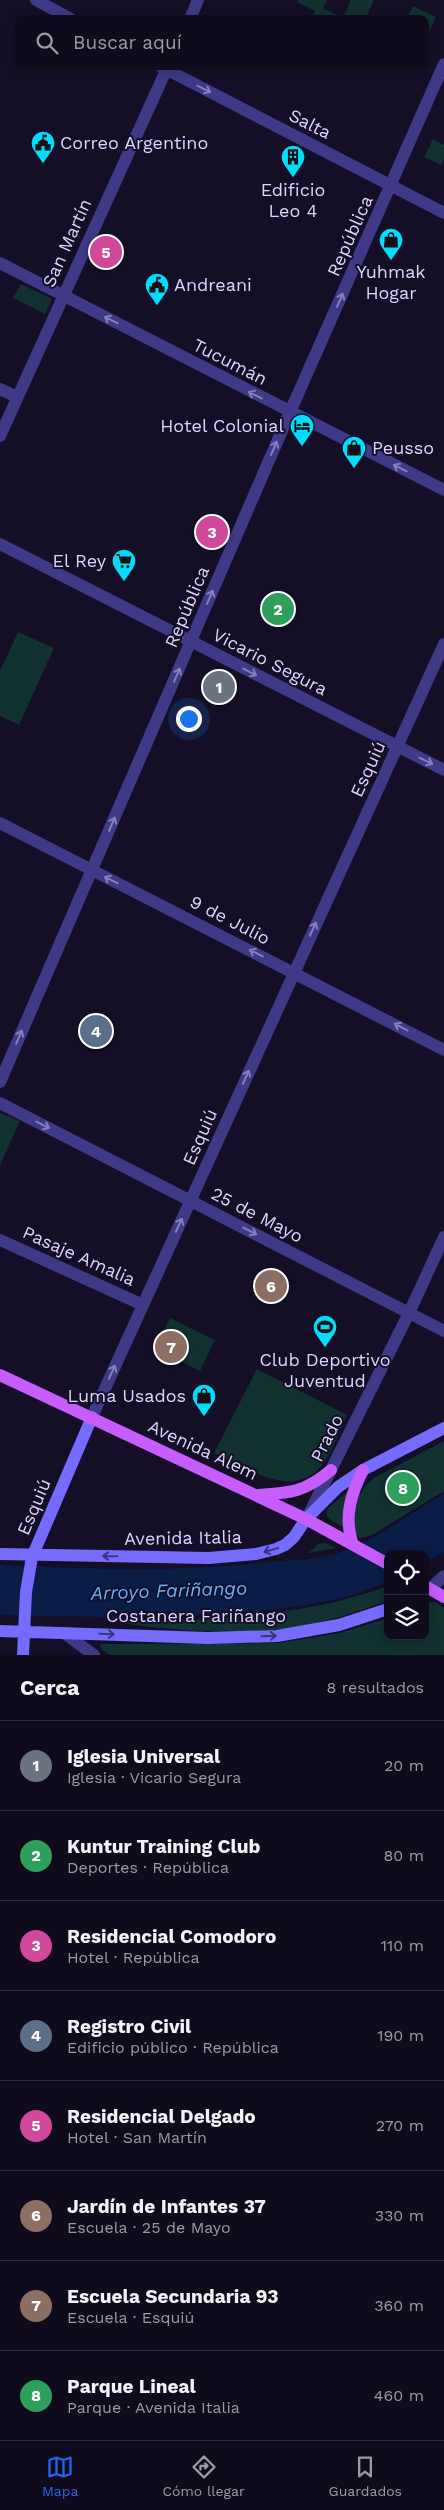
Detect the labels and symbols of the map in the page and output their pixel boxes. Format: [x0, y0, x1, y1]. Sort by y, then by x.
one-way arrow [196, 84, 211, 94]
street label: Salta [286, 104, 335, 143]
public building icon: Correo Argentino [30, 130, 56, 164]
place label: Correo Argentino [60, 132, 208, 153]
building icon: Edificio Leo 4 [280, 144, 306, 178]
place label: Edificio Leo 4 [261, 179, 325, 221]
street label: República [322, 192, 377, 279]
street label: San Martín [38, 195, 95, 290]
shop icon: Yuhmak Hogar [378, 227, 404, 261]
pin: 5 [90, 233, 122, 271]
place label: Yuhmak Hogar [356, 261, 426, 303]
public building icon: Andreani [144, 272, 170, 306]
place label: Andreani [174, 274, 252, 295]
one-way arrow [336, 293, 345, 308]
one-way arrow [104, 315, 119, 324]
street label: Tucumán [190, 334, 271, 389]
one-way arrow [248, 390, 263, 400]
hotel icon: Hotel Colonial [289, 413, 315, 447]
place label: Hotel Colonial [160, 415, 284, 436]
shop icon: Peusso [341, 435, 367, 469]
place label: Peusso [372, 437, 434, 458]
one-way arrow [269, 441, 279, 456]
one-way arrow [393, 463, 408, 473]
pin: 3 [196, 513, 228, 551]
supermarket icon: El Rey [111, 548, 137, 582]
place label: El Rey [53, 550, 107, 571]
street label: República [160, 563, 213, 651]
one-way arrow [205, 590, 215, 605]
pin: 2 [262, 590, 294, 628]
street label: Vicario Segura [209, 624, 331, 699]
one-way arrow [172, 668, 182, 683]
pin: 1 [203, 668, 235, 706]
one-way arrow [242, 668, 257, 677]
your location [176, 706, 202, 732]
street label: Esquiú [346, 737, 390, 800]
one-way arrow [418, 757, 433, 766]
one-way arrow [107, 817, 117, 832]
one-way arrow [104, 875, 119, 884]
street label: 9 de Julio [187, 890, 274, 949]
one-way arrow [309, 922, 319, 937]
one-way arrow [249, 948, 264, 958]
pin: 4 [80, 1012, 112, 1050]
one-way arrow [394, 1022, 409, 1031]
one-way arrow [15, 1030, 25, 1045]
one-way arrow [242, 1070, 252, 1085]
street label: Esquiú [178, 1105, 221, 1168]
one-way arrow [36, 1120, 51, 1130]
street label: 25 de Mayo [208, 1183, 307, 1247]
one-way arrow [175, 1218, 185, 1233]
street label: Pasaje Amalia [20, 1221, 139, 1290]
one-way arrow [243, 1226, 258, 1236]
pin: 6 [255, 1267, 287, 1305]
sports icon: Club Deportivo Juventud [312, 1314, 338, 1348]
pin: 7 [155, 1328, 187, 1366]
place label: Club Deportivo Juventud [259, 1349, 391, 1391]
one-way arrow [107, 1365, 117, 1380]
shop icon: Luma Usados [191, 1383, 217, 1417]
place label: Luma Usados [67, 1385, 186, 1406]
street label: Prado [306, 1411, 347, 1465]
street label: Avenida Alem [145, 1415, 261, 1484]
pin: 8 [387, 1469, 419, 1507]
street label: Esquiú [12, 1475, 55, 1538]
street label: Avenida Italia [124, 1526, 242, 1549]
one-way arrow [264, 1545, 280, 1555]
one-way arrow [102, 1551, 118, 1561]
water label: Arroyo Fariñango [89, 1576, 248, 1605]
street label: Costanera Fariñango [106, 1605, 286, 1626]
one-way arrow [99, 1630, 115, 1639]
one-way arrow [261, 1631, 277, 1640]

